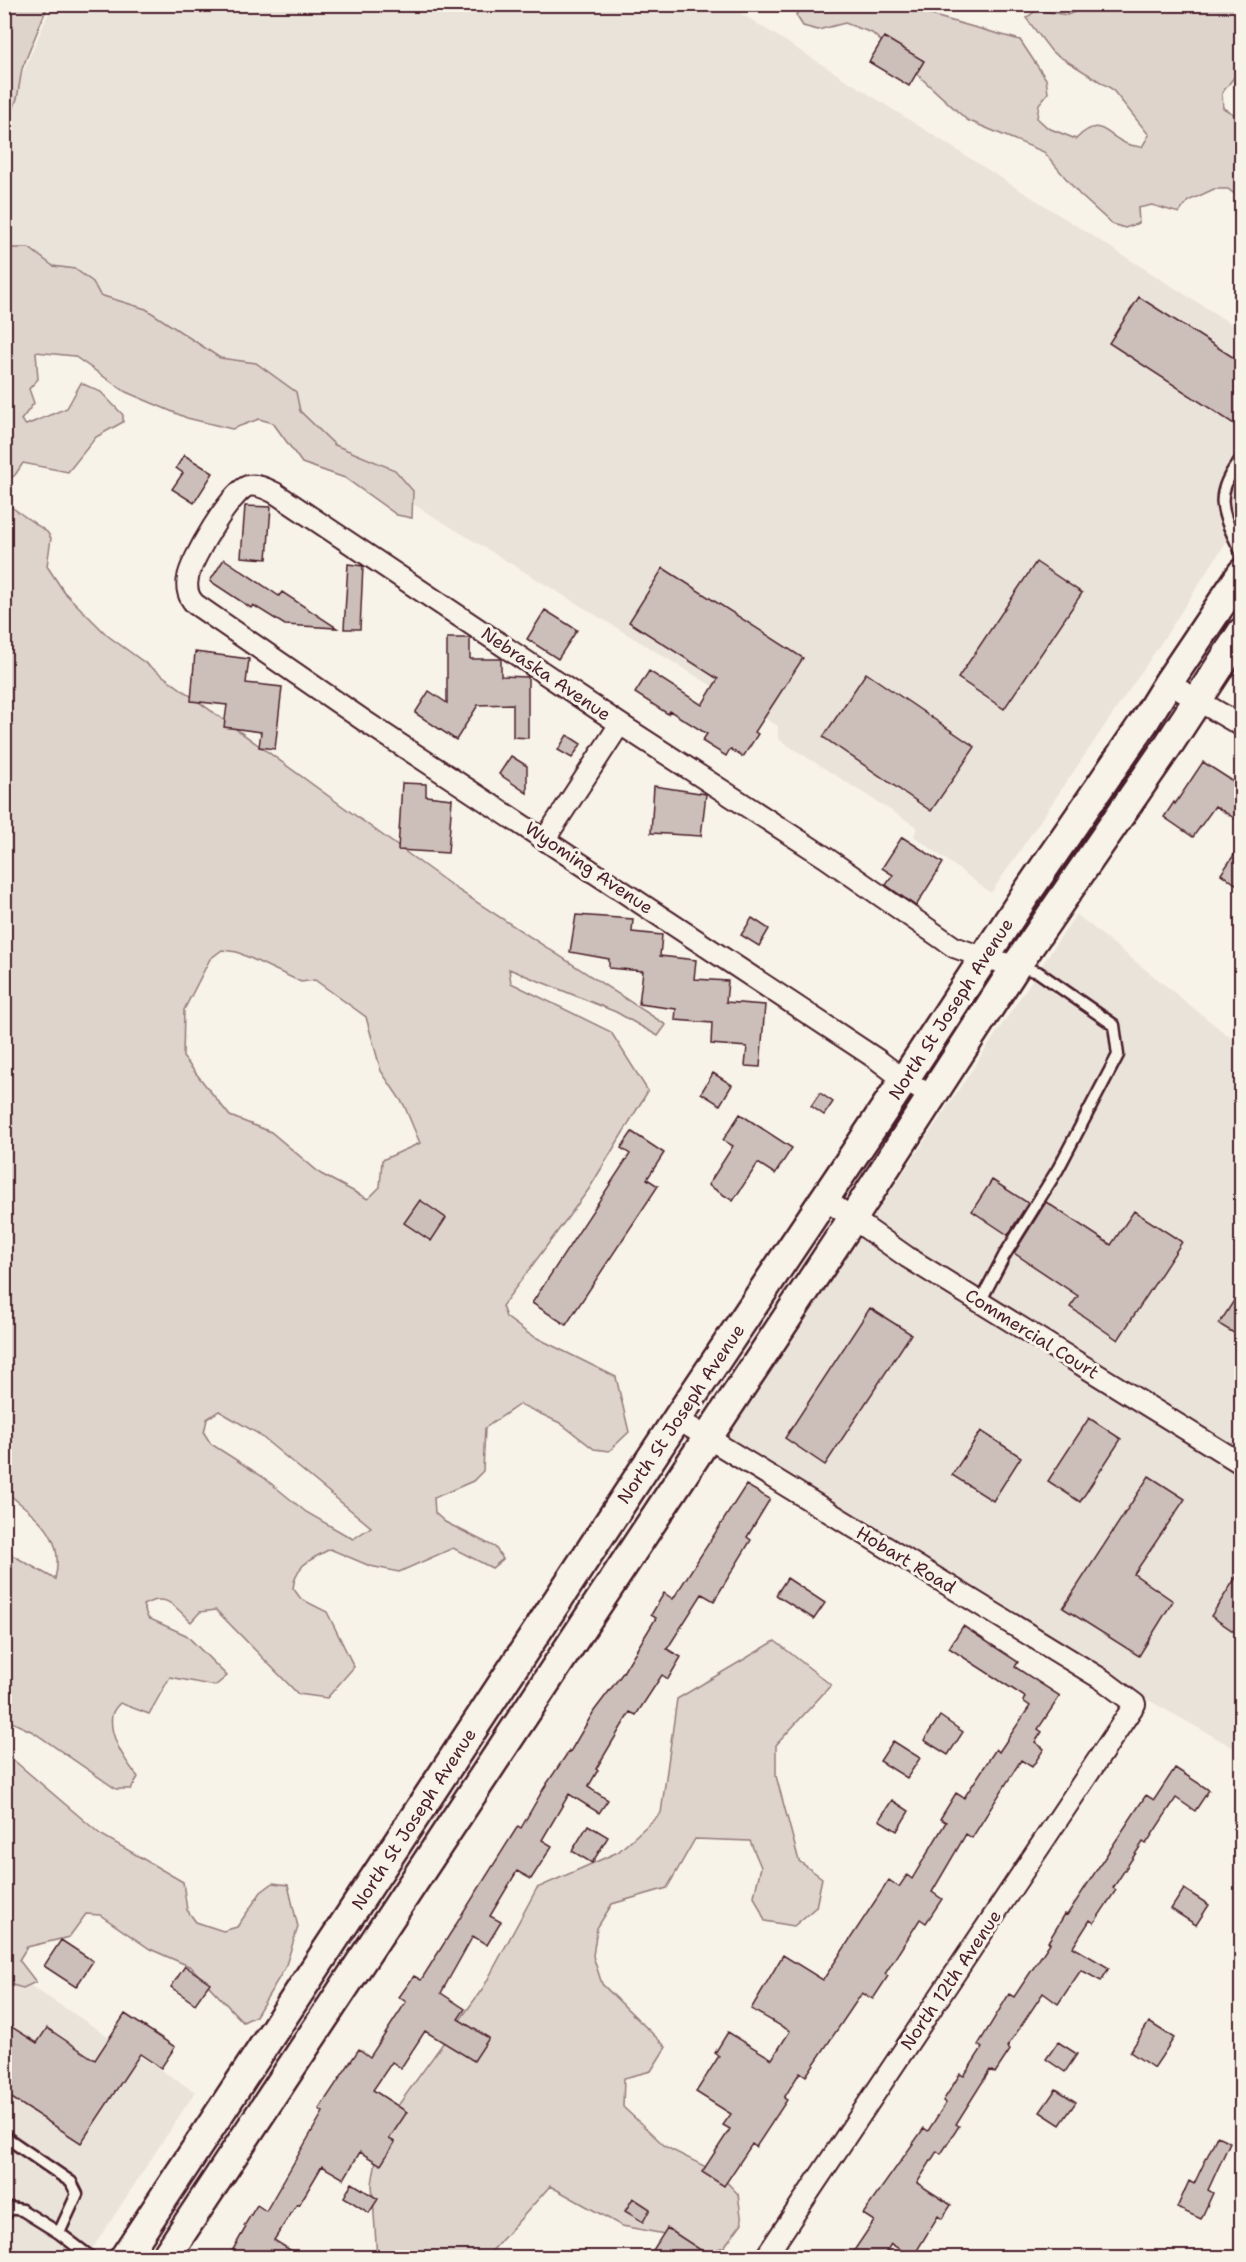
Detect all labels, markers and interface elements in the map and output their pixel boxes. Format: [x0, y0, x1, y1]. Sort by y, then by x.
street label: Nebraska Avenue [476, 622, 616, 726]
street label: Wyoming Avenue [520, 816, 658, 920]
street label: North St Joseph Avenue [883, 914, 1019, 1104]
street label: Commercial Court [961, 1283, 1104, 1385]
street label: North St Joseph Avenue [612, 1319, 750, 1509]
street label: Hobart Road [852, 1521, 960, 1599]
street label: North St Joseph Avenue [346, 1724, 482, 1914]
street label: North 12th Avenue [895, 1905, 1007, 2055]

